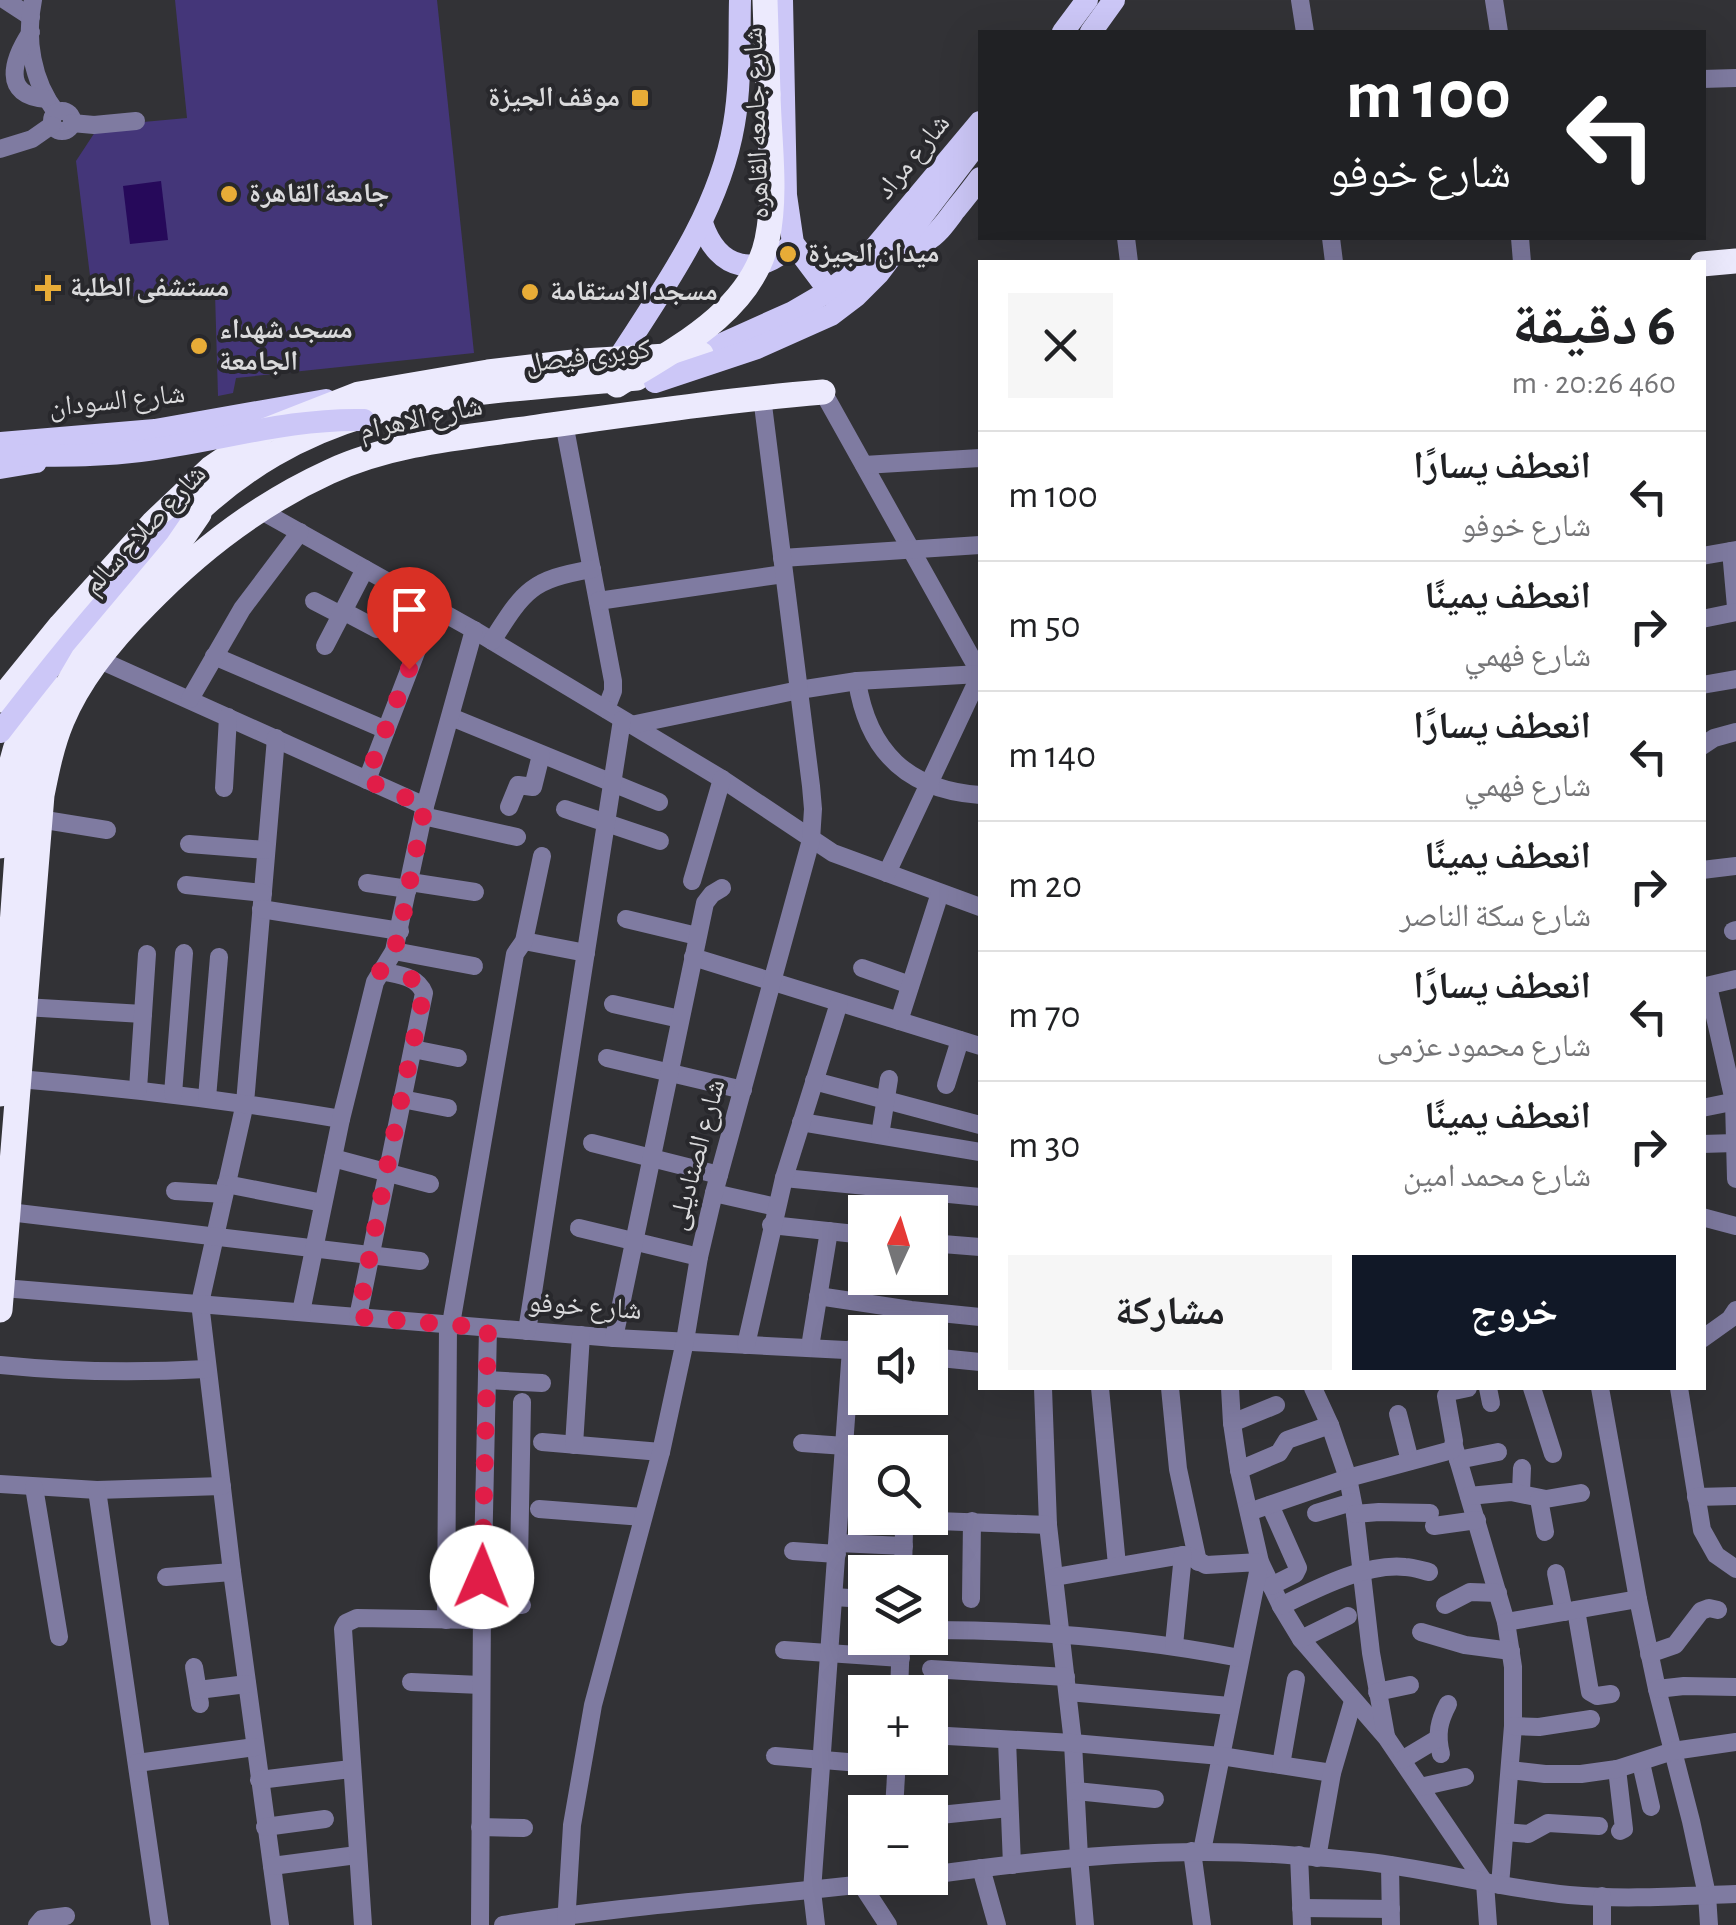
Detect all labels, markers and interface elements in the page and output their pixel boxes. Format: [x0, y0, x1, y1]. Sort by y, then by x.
street label: شارع جامعه القاهره [740, 27, 776, 219]
text: 100 m [1346, 61, 1511, 131]
icon: left [1546, 70, 1676, 200]
place label: موقف الجيزة [488, 84, 620, 113]
marker: موقف الجيزة [629, 87, 651, 109]
street label: شارع مراد [871, 109, 957, 206]
text: شارع خوفو [1328, 151, 1511, 196]
place label: جامعة القاهرة [249, 180, 389, 208]
marker: جامعة القاهرة [218, 183, 240, 205]
place label: ميدان الجيزة [808, 240, 939, 269]
marker: ميدان الجيزة [777, 243, 799, 265]
place label: مستشفى الطلبة [70, 274, 229, 304]
marker: مستشفى الطلبة [35, 275, 61, 301]
place label: مسجد الاستقامة [550, 278, 718, 306]
marker: مسجد الاستقامة [519, 281, 541, 303]
button: close [1008, 293, 1113, 398]
text: 6 دقيقة [1512, 296, 1676, 356]
place label: مسجد شهداء الجامعة [219, 316, 353, 376]
marker: مسجد شهداء الجامعة [188, 335, 210, 357]
street label: كوبرى فيصل [524, 335, 653, 381]
text: 460 m · 20:26 [1512, 367, 1676, 399]
street label: شارع السودان [48, 380, 187, 424]
street label: شارع الاهرام [357, 392, 486, 449]
text: انعطف يسارًا [1413, 448, 1591, 486]
street label: شارع صلاح سالم [78, 460, 214, 602]
icon: left [1621, 469, 1676, 524]
text: 100 m [1008, 477, 1098, 515]
text: شارع خوفو [1461, 510, 1591, 542]
pin [367, 567, 452, 670]
text: انعطف يمينًا [1424, 578, 1591, 616]
icon: arrive [382, 582, 437, 637]
icon: right [1621, 599, 1676, 654]
text: 50 m [1008, 607, 1081, 645]
text: شارع فهمي [1464, 640, 1591, 672]
text: انعطف يسارًا [1413, 708, 1591, 746]
icon: left [1621, 729, 1676, 784]
text: 140 m [1008, 737, 1096, 775]
text: شارع فهمي [1464, 770, 1591, 802]
text: انعطف يمينًا [1424, 838, 1591, 876]
icon: right [1621, 859, 1676, 914]
text: 20 m [1008, 867, 1082, 905]
text: شارع سكة الناصر [1399, 900, 1591, 932]
text: انعطف يسارًا [1413, 968, 1591, 1006]
icon: left [1621, 989, 1676, 1044]
text: 70 m [1008, 997, 1081, 1035]
text: شارع محمود عزمى [1377, 1030, 1591, 1062]
street label: شارع الصناديلى [663, 1077, 732, 1234]
text: انعطف يمينًا [1424, 1098, 1591, 1136]
icon: right [1621, 1119, 1676, 1174]
text: 30 m [1008, 1127, 1080, 1165]
text: شارع محمد امين [1403, 1160, 1591, 1192]
north arrow [848, 1195, 948, 1295]
map controls [848, 1195, 948, 1895]
button: مشاركة [1008, 1255, 1332, 1370]
button: خروج [1352, 1255, 1676, 1370]
street label: شارع خوفو [527, 1289, 643, 1327]
button: sound [848, 1315, 948, 1415]
button: search [848, 1435, 948, 1535]
position arrow [430, 1525, 534, 1629]
button: layers [848, 1555, 948, 1655]
button: + [848, 1675, 948, 1775]
button: − [848, 1795, 948, 1895]

